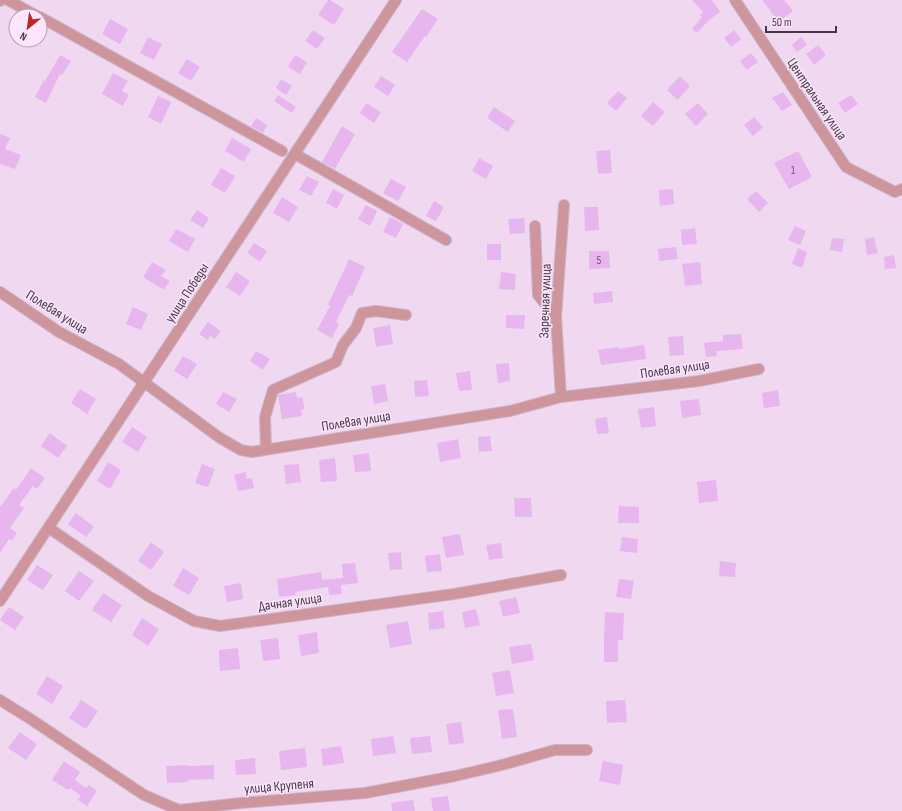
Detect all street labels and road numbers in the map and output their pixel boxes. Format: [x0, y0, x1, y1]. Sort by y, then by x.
street label: Центральная улица [783, 55, 851, 143]
street label: улица Победы [161, 260, 213, 326]
street label: Заречная улица [535, 263, 555, 339]
street label: Полевая улица [23, 286, 91, 338]
street label: Полевая улица [639, 356, 711, 382]
street label: Полевая улица [320, 407, 392, 435]
street label: Дачная улица [257, 589, 323, 615]
street label: улица Крупеня [243, 774, 315, 798]

